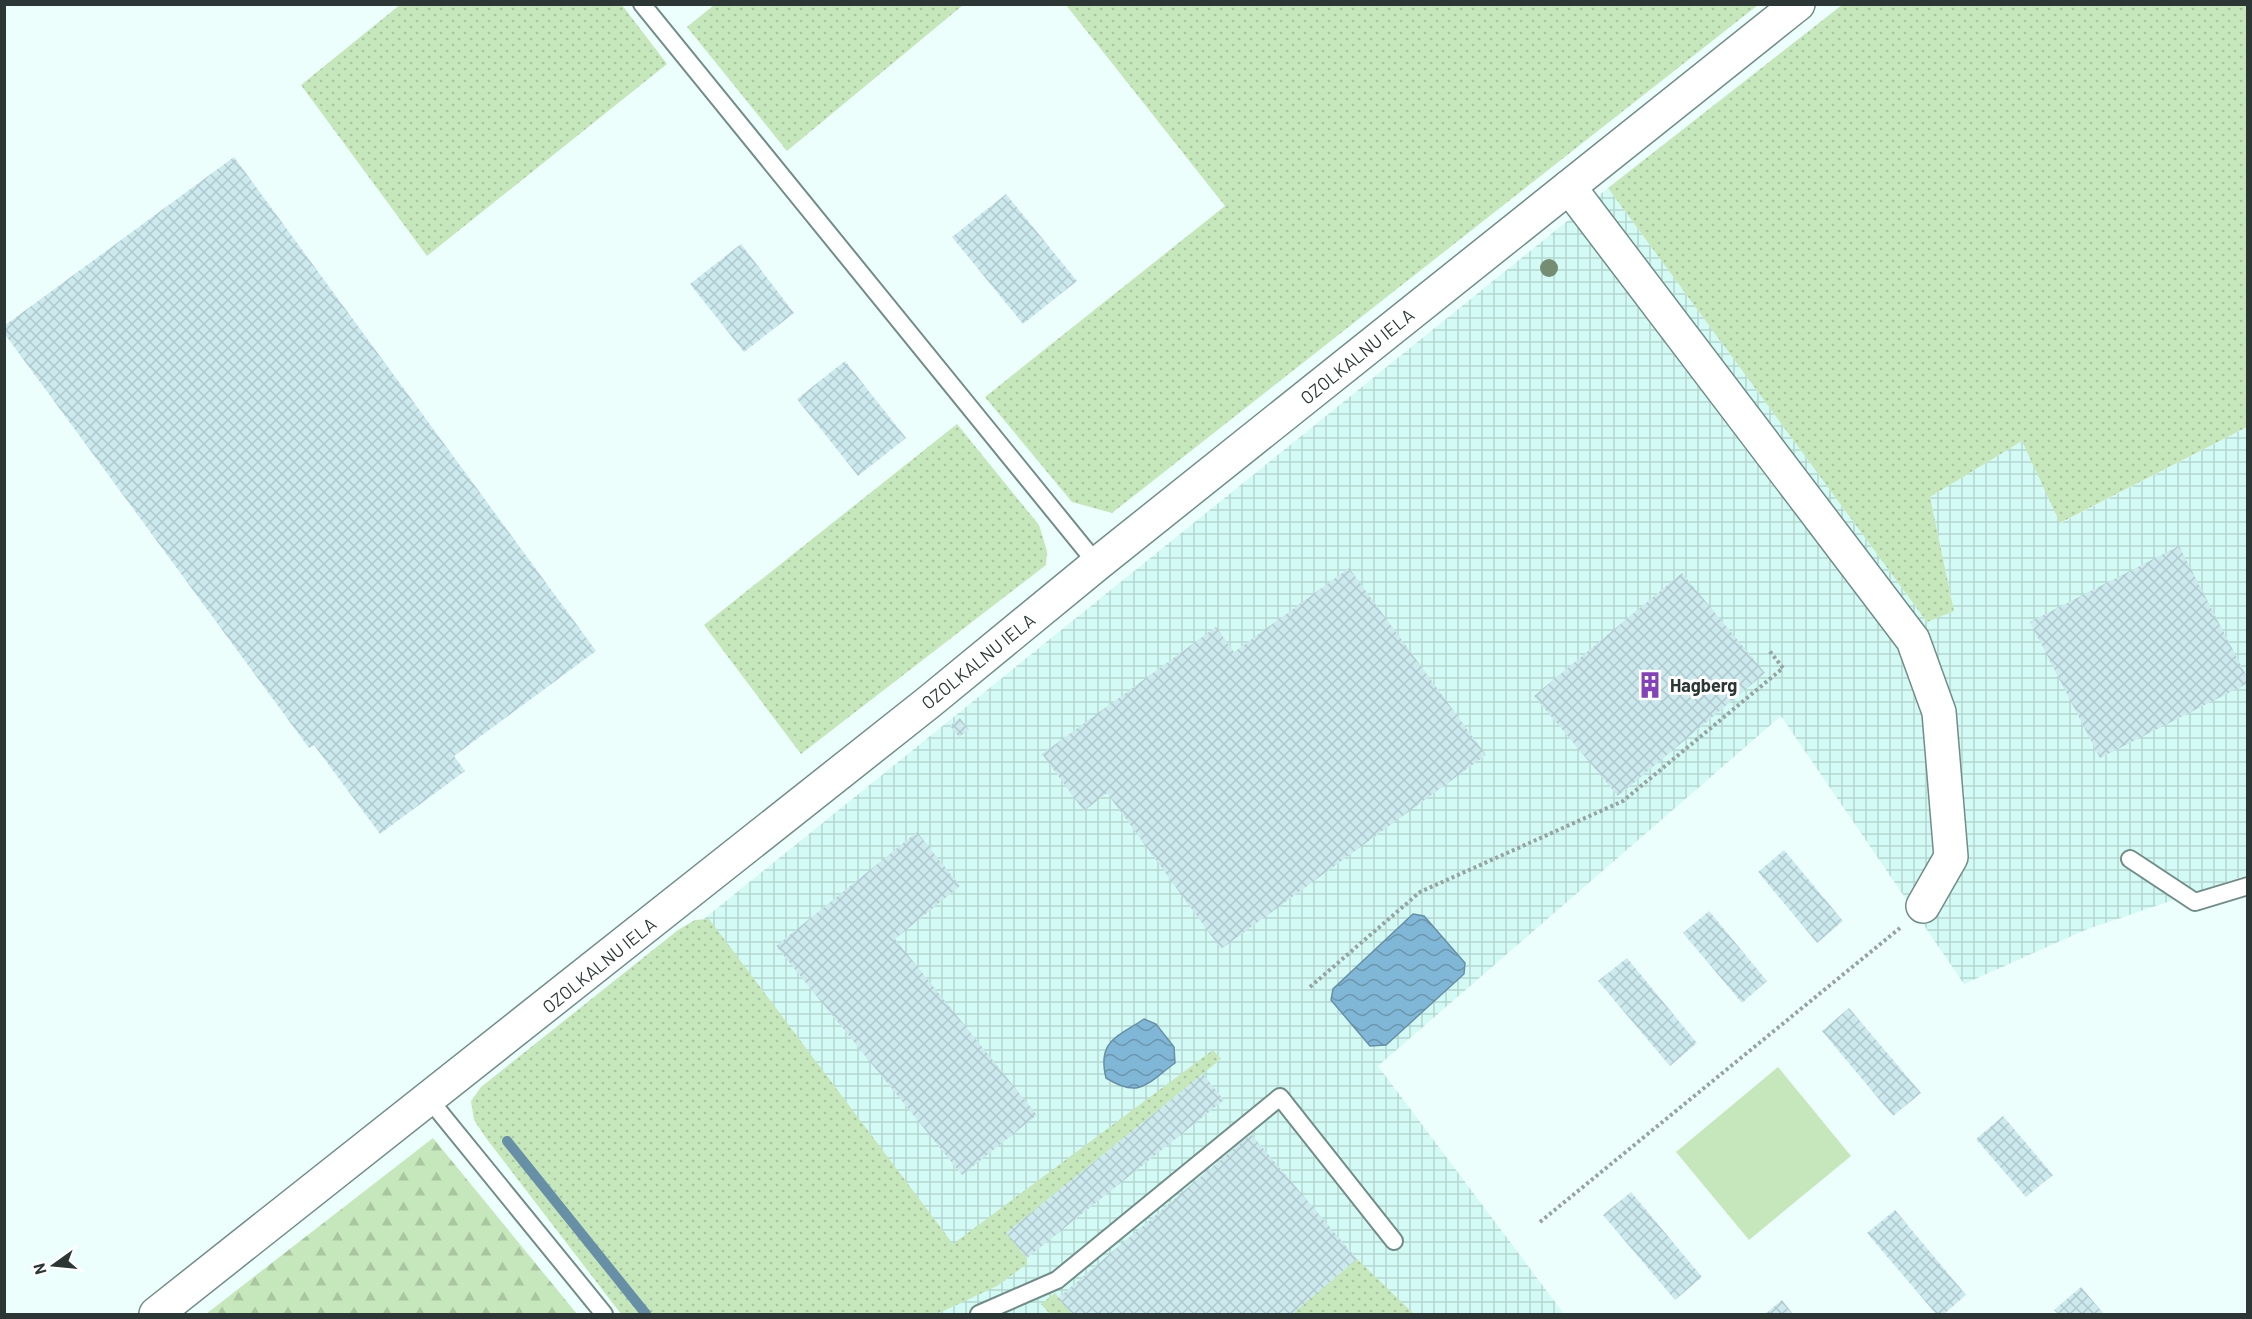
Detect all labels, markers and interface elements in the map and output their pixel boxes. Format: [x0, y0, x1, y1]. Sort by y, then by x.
street label: OZOLKALNU IELA [1296, 303, 1418, 409]
street label: OZOLKALNU IELA [917, 608, 1039, 714]
building icon: Hagberg [1635, 670, 1665, 700]
place label: Hagberg [1670, 674, 1737, 696]
street label: OZOLKALNU IELA [538, 912, 660, 1018]
north arrow [24, 1235, 84, 1295]
text: N [28, 1261, 50, 1277]

